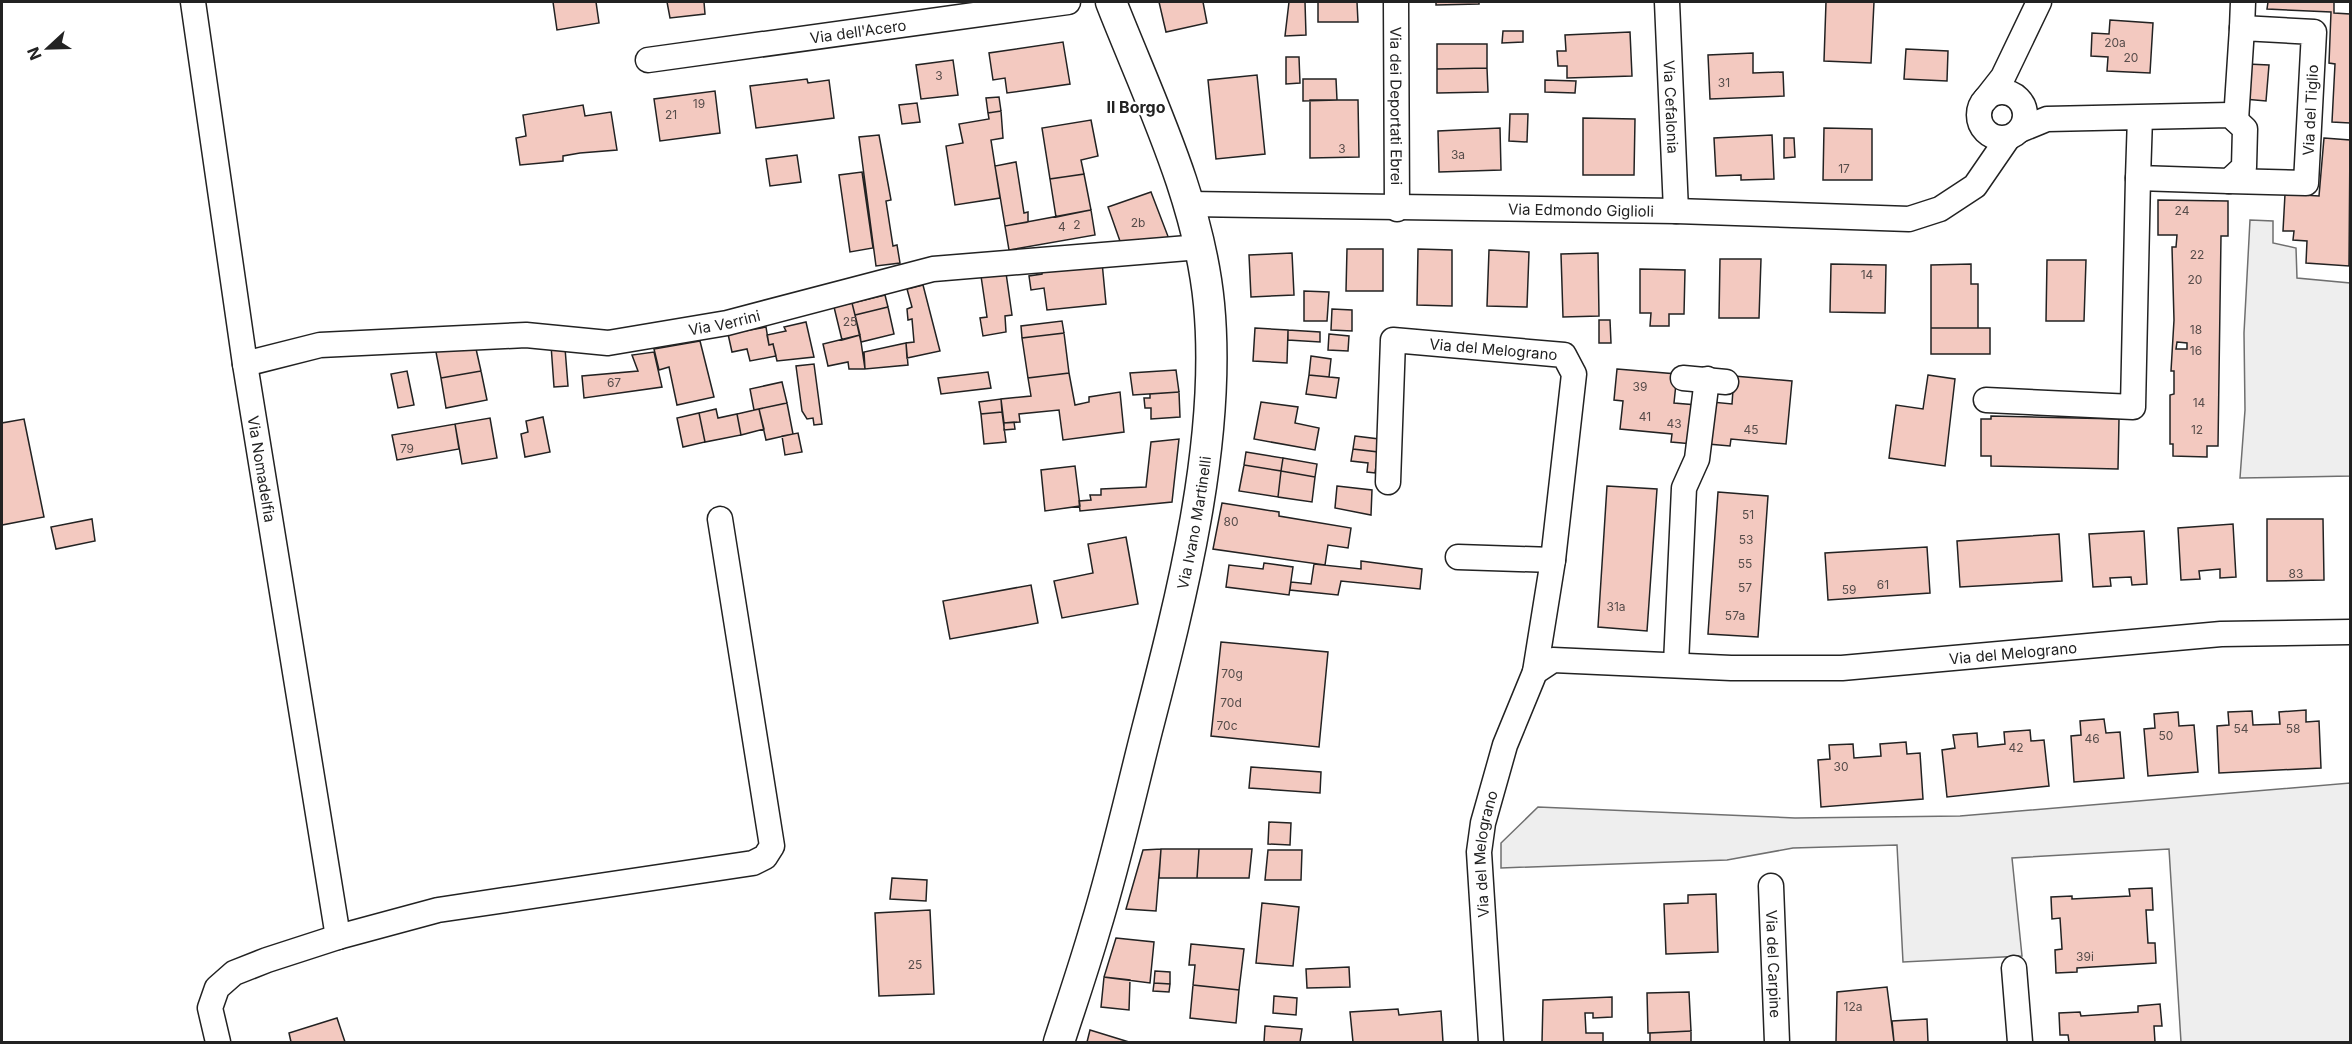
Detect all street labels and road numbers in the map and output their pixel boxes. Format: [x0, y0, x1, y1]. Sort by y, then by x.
street label: Via dell'Acero [809, 15, 907, 47]
street label: Via dei Deportati Ebrei [1387, 27, 1406, 185]
street label: Via Cefalonia [1660, 60, 1683, 154]
street label: Via del Tiglio [2298, 64, 2322, 156]
street label: Via Edmondo Giglioli [1508, 199, 1654, 220]
street label: Via Verrini [687, 305, 762, 339]
street label: Via del Melograno [1429, 334, 1558, 364]
street label: Via Nomadelfia [244, 414, 280, 524]
street label: Via Ivano Martinelli [1172, 455, 1215, 591]
street label: Via del Melograno [1948, 637, 2078, 668]
street label: Via del Melograno [1469, 788, 1501, 918]
street label: Via del Carpine [1762, 910, 1786, 1018]

